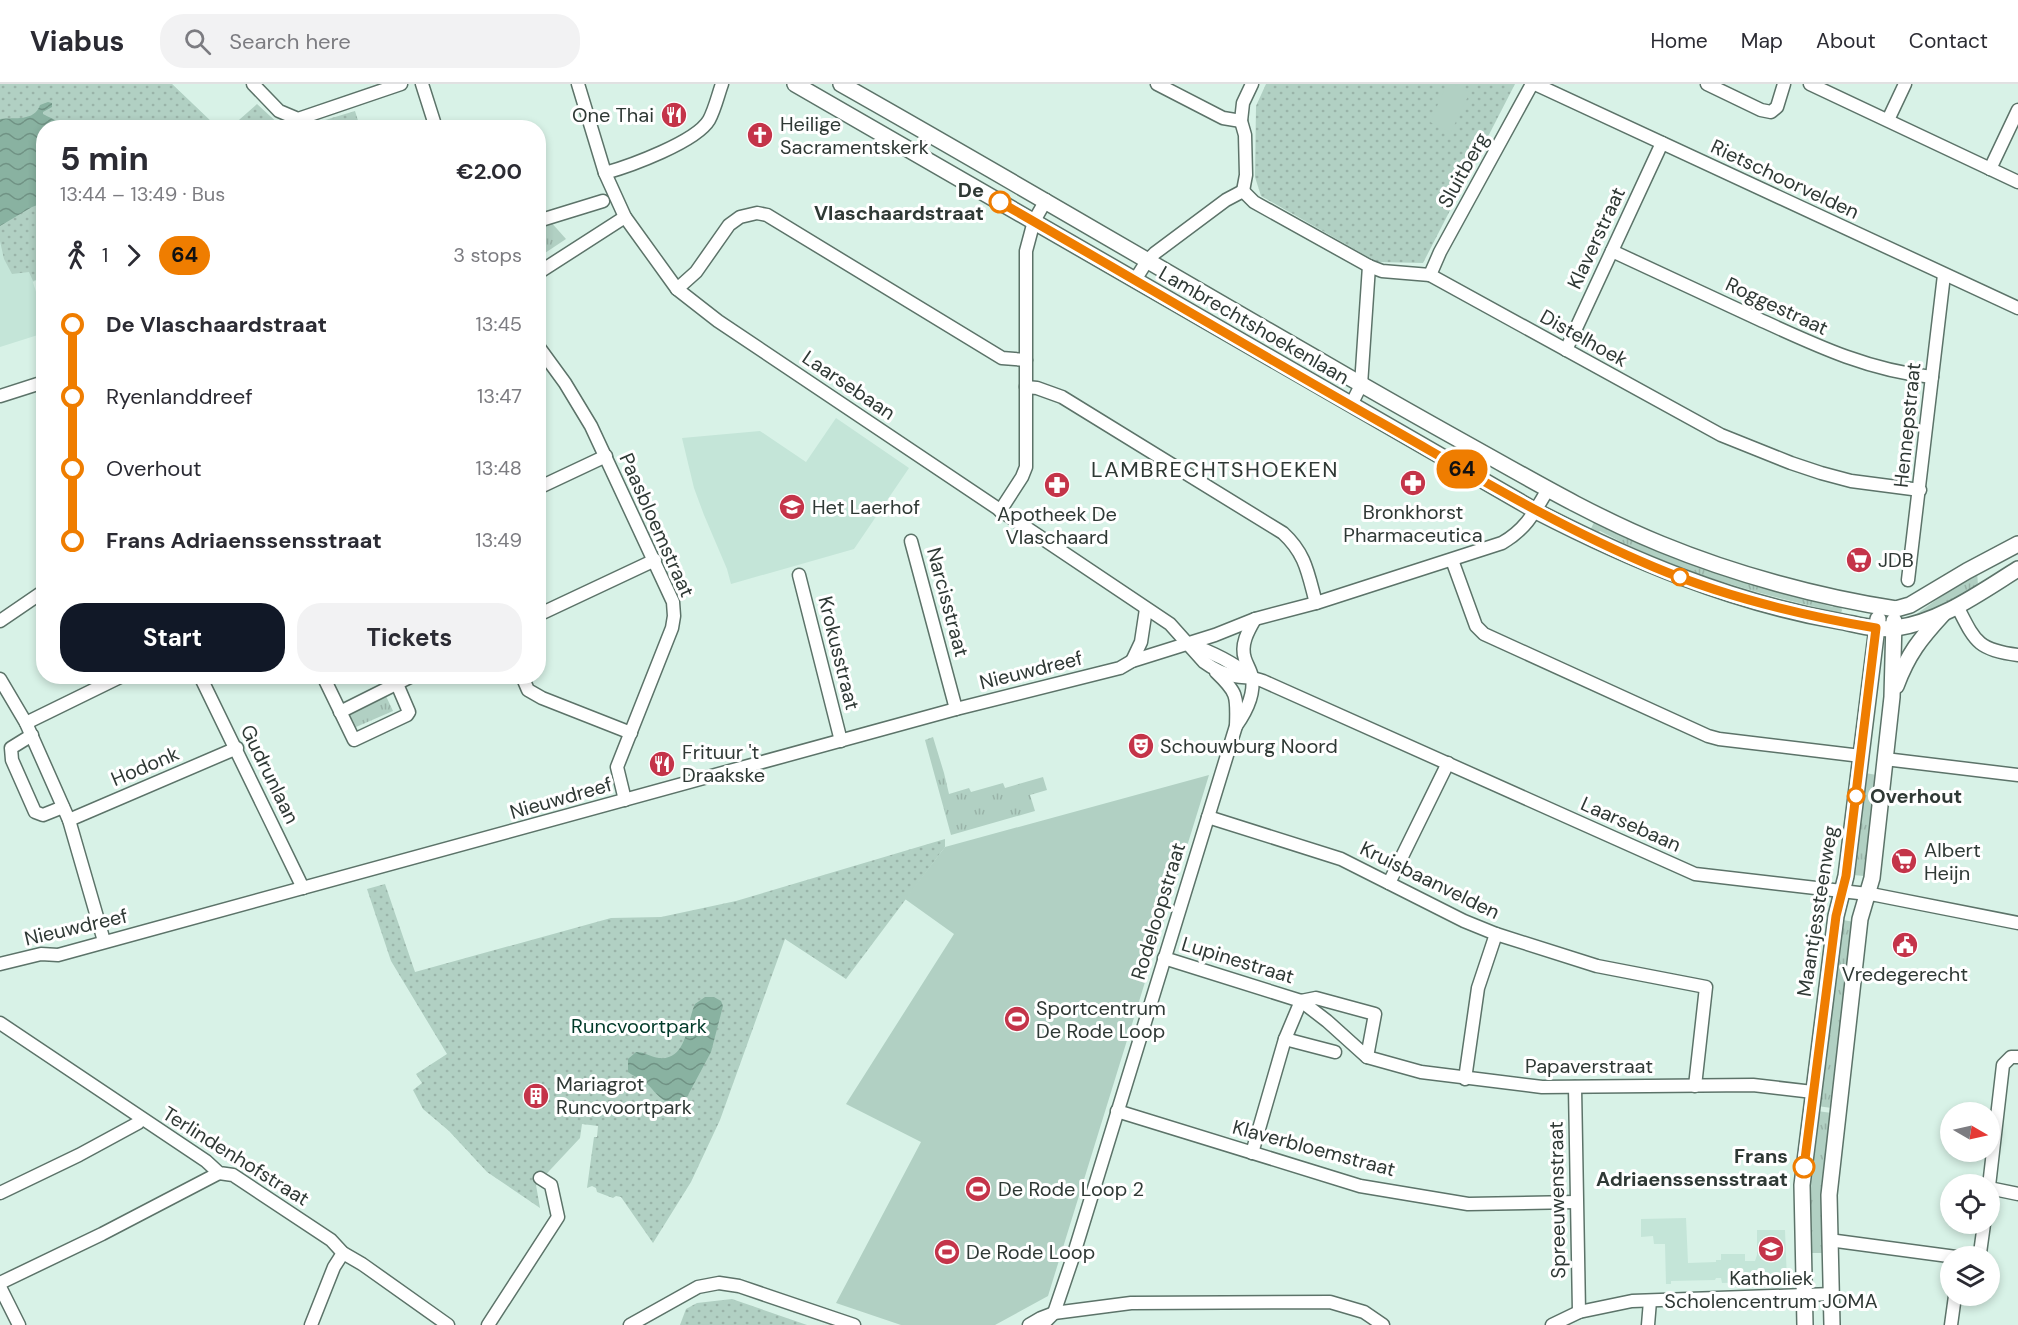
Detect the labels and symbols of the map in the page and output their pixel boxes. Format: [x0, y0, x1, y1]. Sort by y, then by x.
restaurant icon: One Thai [659, 100, 689, 130]
place label: One Thai [572, 102, 654, 128]
place label: Heilige Sacramentskerk [780, 111, 929, 160]
church icon: Heilige Sacramentskerk [745, 120, 775, 150]
street label: Sluitberg [1432, 128, 1494, 212]
street label: Rietschoorvelden [1707, 133, 1863, 225]
place label: De Vlaschaardstraat [814, 177, 984, 226]
street label: Klaverstraat [1561, 183, 1631, 293]
marker: De Vlaschaardstraat [989, 191, 1011, 213]
street label: Lambrechtshoekenlaan [1154, 260, 1354, 390]
street label: Roggestraat [1722, 271, 1833, 341]
street label: Distelhoek [1536, 303, 1632, 373]
street label: Laarsebaan [797, 344, 901, 426]
street label: Hennepstraat [1887, 361, 1927, 489]
street label: Paasbloemstraat [614, 449, 700, 601]
line badge: 64 [1435, 450, 1489, 488]
district label: LAMBRECHTSHOEKEN [1091, 455, 1339, 484]
pharmacy icon: Bronkhorst Pharmaceutica [1398, 468, 1428, 498]
pharmacy icon: Apotheek De Vlaschaard [1042, 470, 1072, 500]
school or university icon: Het Laerhof [777, 492, 807, 522]
place label: Het Laerhof [812, 494, 920, 520]
place label: Bronkhorst Pharmaceutica [1343, 499, 1483, 548]
place label: Apotheek De Vlaschaard [997, 501, 1117, 550]
street label: Narcisstraat [921, 544, 975, 660]
supermarket icon: JDB [1844, 545, 1874, 575]
place label: JDB [1878, 547, 1914, 573]
unlabelled marker [1671, 568, 1689, 586]
street label: Krokusstraat [812, 593, 866, 713]
street label: Nieuwdreef [977, 645, 1085, 695]
street label: Gudrunlaan [235, 720, 305, 828]
theatre icon: Schouwburg Noord [1126, 731, 1156, 761]
place label: Schouwburg Noord [1160, 733, 1338, 759]
place label: Frituur 't Draakske [682, 739, 765, 788]
street label: Hodonk [107, 740, 183, 792]
restaurant icon: Frituur 't Draakske [647, 749, 677, 779]
street label: Nieuwdreef [507, 771, 615, 825]
place label: Overhout [1870, 783, 1962, 809]
marker: Overhout [1847, 787, 1865, 805]
street label: Laarsebaan [1577, 790, 1685, 858]
street label: Maantjessteenweg [1791, 824, 1843, 998]
street label: Kruisbaanvelden [1356, 835, 1504, 925]
place label: Albert Heijn [1924, 837, 1981, 886]
street label: Rodeloopstraat [1125, 839, 1191, 983]
supermarket icon: Albert Heijn [1889, 846, 1919, 876]
street label: Nieuwdreef [22, 902, 130, 952]
public building icon: Vredegerecht [1890, 930, 1920, 960]
street label: Lupinestraat [1179, 931, 1298, 989]
place label: Vredegerecht [1842, 961, 1968, 987]
place label: Sportcentrum De Rode Loop [1036, 995, 1166, 1044]
sports icon: Sportcentrum De Rode Loop [1002, 1004, 1032, 1034]
park label: Runcvoortpark [571, 1013, 707, 1039]
street label: Papaverstraat [1525, 1053, 1653, 1079]
place label: Mariagrot Runcvoortpark [556, 1071, 692, 1120]
building icon: Mariagrot Runcvoortpark [521, 1081, 551, 1111]
street label: Terlindenhofstraat [158, 1100, 314, 1212]
north arrow [1940, 1102, 2000, 1162]
street label: Klaverbloemstraat [1230, 1114, 1398, 1182]
street label: Spreeuwenstraat [1543, 1121, 1571, 1279]
place label: Frans Adriaenssensstraat [1596, 1143, 1788, 1192]
marker: Frans Adriaenssensstraat [1793, 1156, 1815, 1178]
sports icon: De Rode Loop 2 [963, 1174, 993, 1204]
place label: De Rode Loop 2 [998, 1176, 1144, 1202]
school or university icon: Katholiek Scholencentrum JOMA [1756, 1234, 1786, 1264]
sports icon: De Rode Loop [932, 1237, 962, 1267]
place label: De Rode Loop [966, 1239, 1095, 1265]
place label: Katholiek Scholencentrum JOMA [1664, 1265, 1878, 1314]

